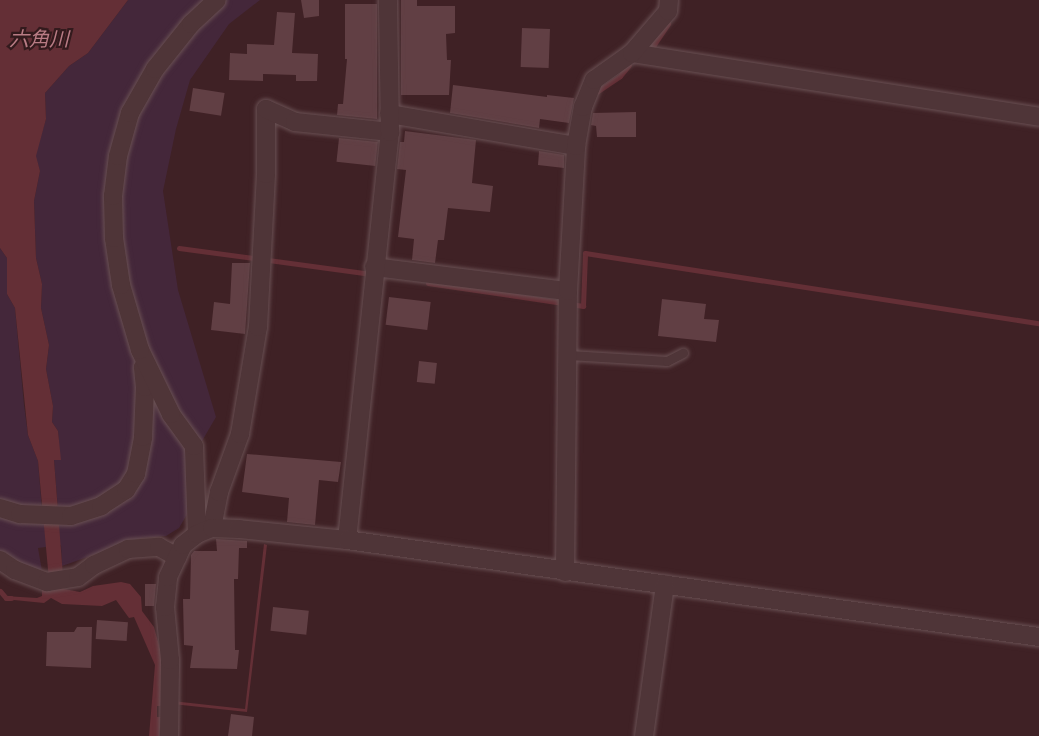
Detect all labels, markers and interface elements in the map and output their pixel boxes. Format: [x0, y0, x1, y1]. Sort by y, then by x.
water label: 六角川 [9, 27, 69, 51]

